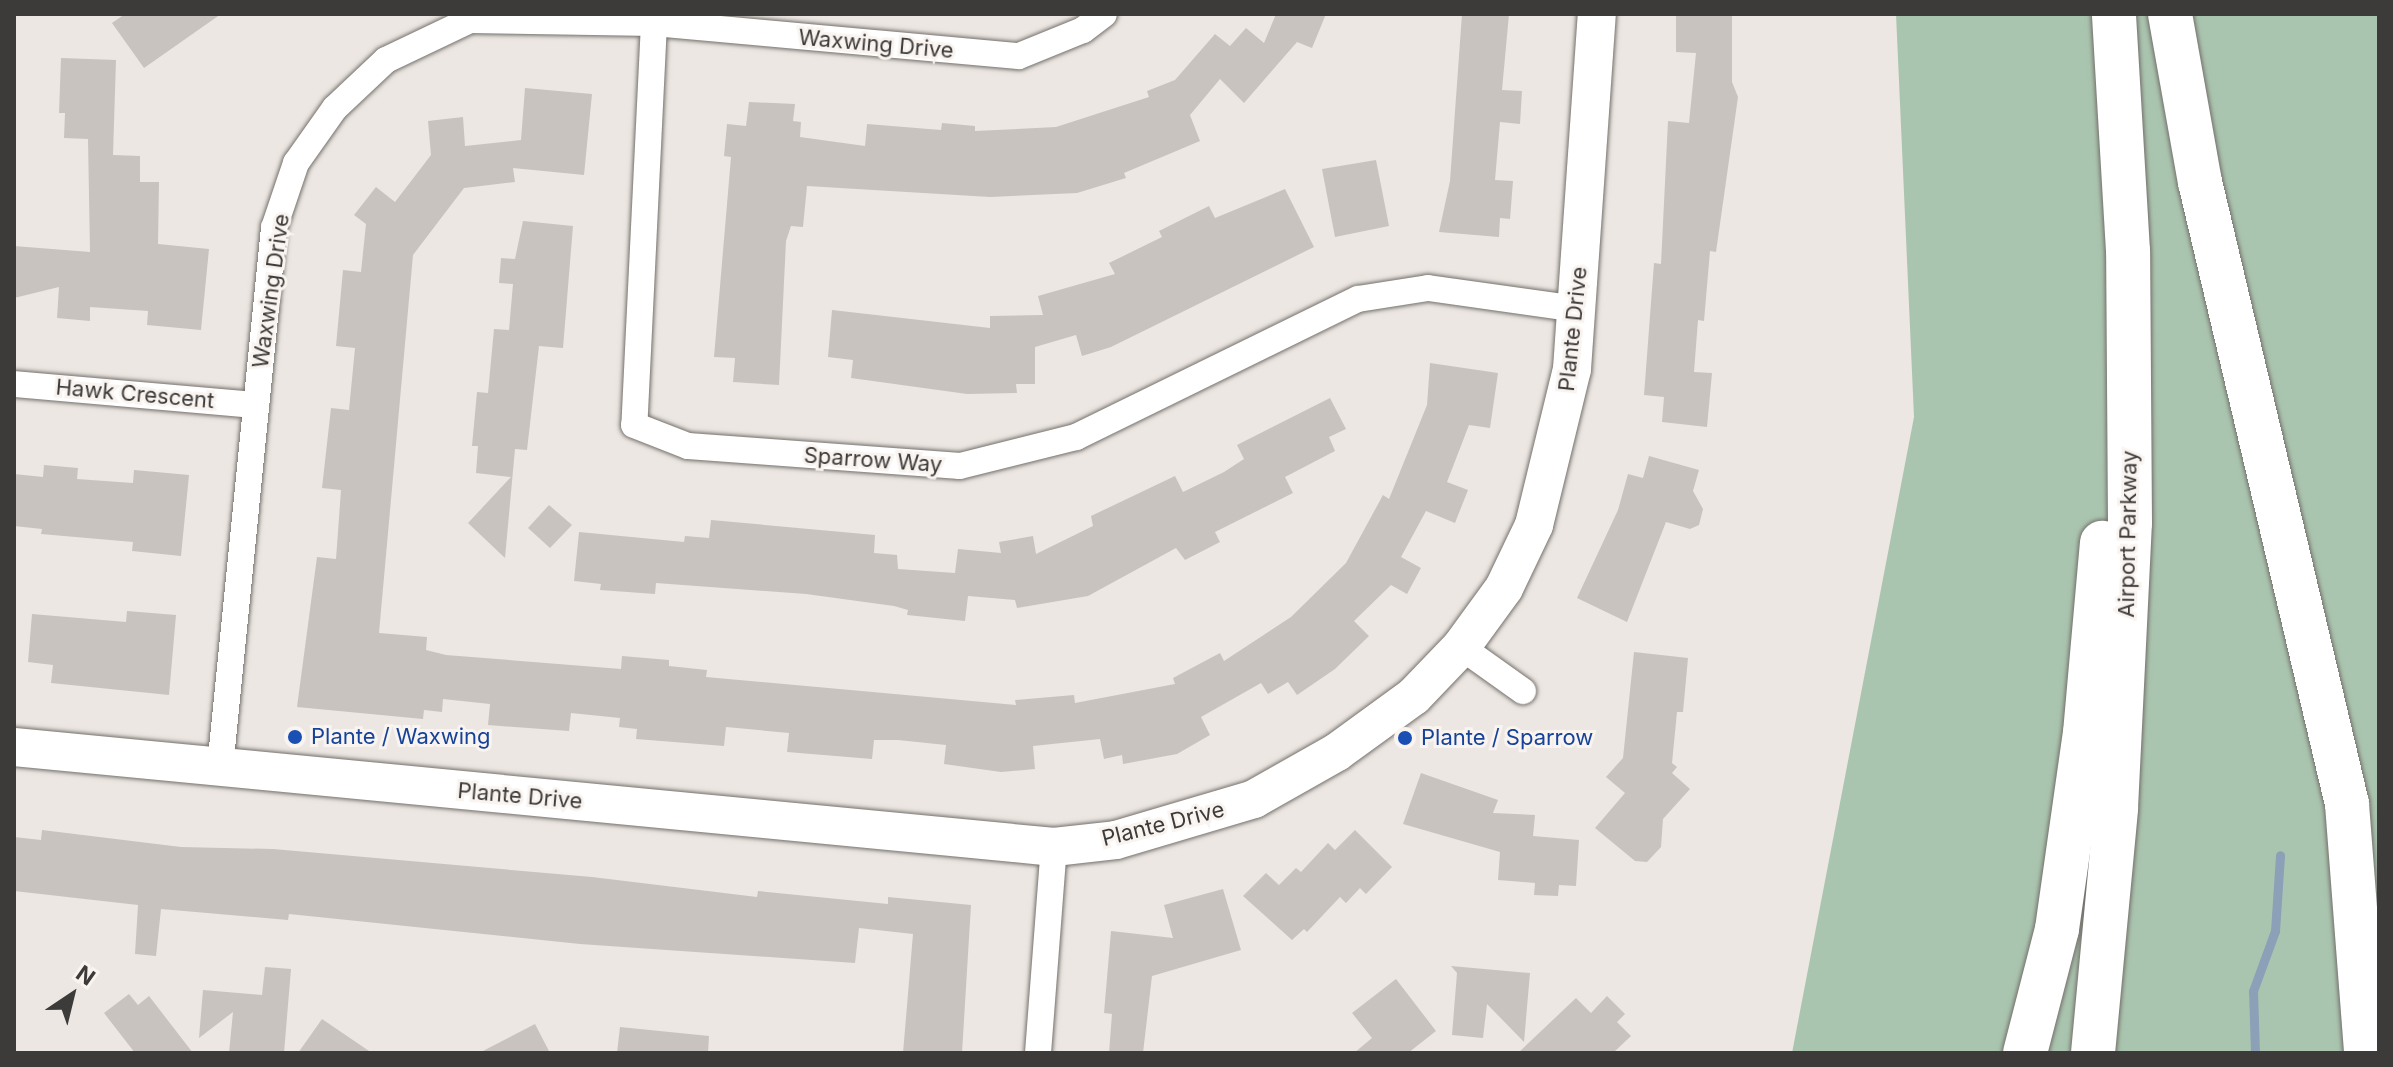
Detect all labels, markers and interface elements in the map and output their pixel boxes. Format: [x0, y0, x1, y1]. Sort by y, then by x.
street label: Waxwing Drive [797, 24, 955, 64]
street label: Waxwing Drive [247, 212, 295, 370]
street label: Plante Drive [1553, 265, 1593, 393]
street label: Hawk Crescent [55, 374, 215, 414]
street label: Sparrow Way [803, 442, 943, 478]
street label: Airport Parkway [2113, 450, 2143, 618]
place label: Plante / Waxwing [311, 724, 491, 750]
place label: Plante / Sparrow [1421, 725, 1593, 751]
marker: Plante / Waxwing [286, 728, 304, 746]
marker: Plante / Sparrow [1396, 729, 1414, 747]
street label: Plante Drive [456, 777, 584, 815]
street label: Plante Drive [1099, 796, 1227, 852]
north arrow [32, 955, 112, 1035]
text: N [71, 960, 100, 991]

